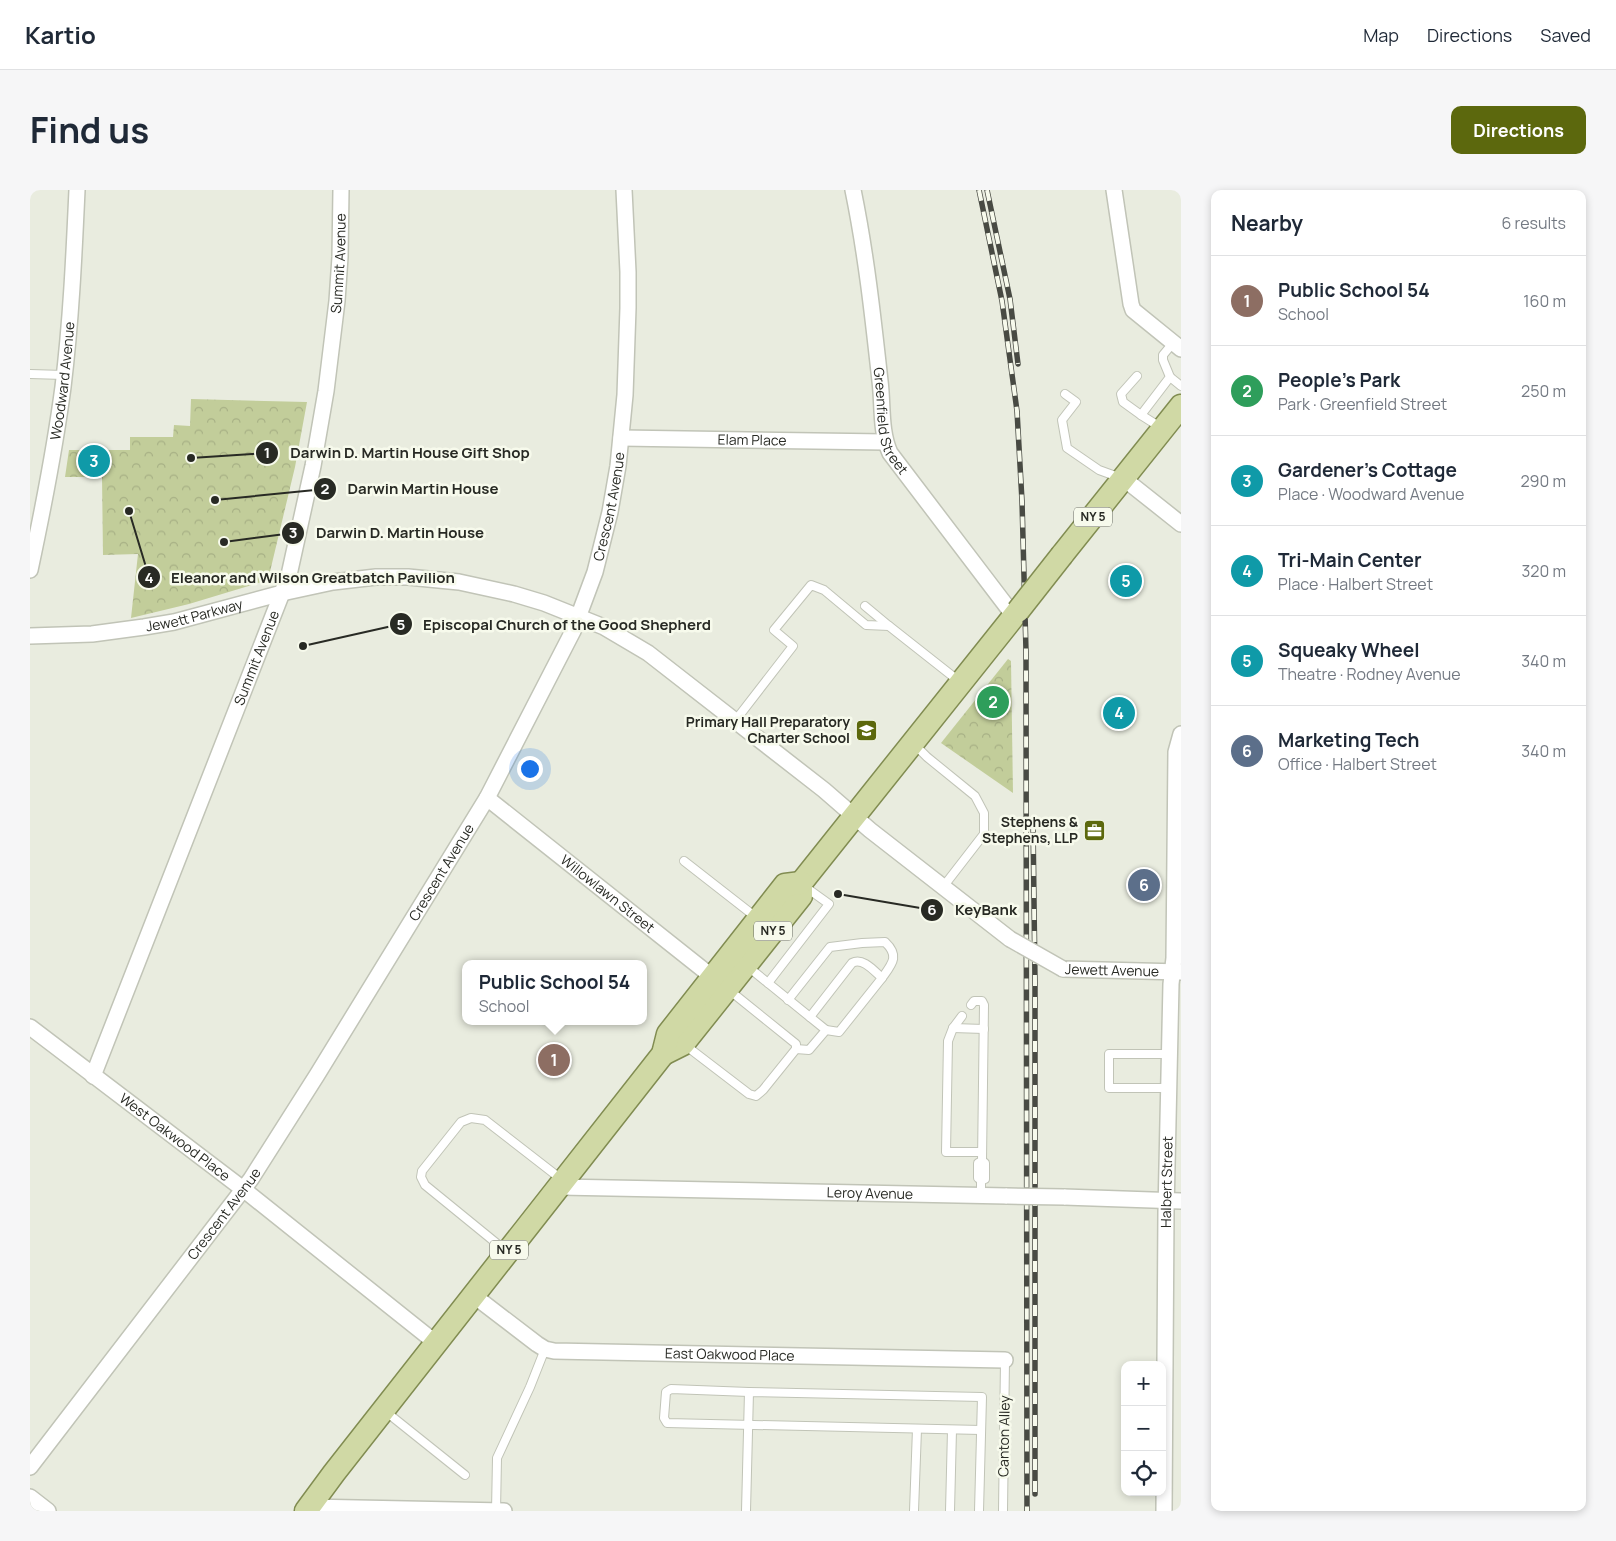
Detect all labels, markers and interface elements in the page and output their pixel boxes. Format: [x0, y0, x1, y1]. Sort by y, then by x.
text: Kartio [25, 18, 96, 51]
text: Map [1363, 23, 1399, 47]
text: Directions [1427, 23, 1512, 47]
text: Saved [1540, 23, 1591, 47]
text: Find us [30, 106, 149, 154]
button: Directions [1451, 106, 1586, 154]
text: Nearby [1231, 209, 1303, 237]
text: 6 results [1501, 212, 1566, 234]
street label: Summit Avenue [326, 213, 350, 315]
text: Public School 54 [1278, 277, 1430, 303]
text: 1 [1243, 290, 1251, 312]
text: 160 m [1523, 290, 1566, 312]
text: School [1278, 303, 1329, 325]
street label: Woodward Avenue [45, 321, 78, 441]
street label: Greenfield Street [870, 366, 913, 478]
text: People's Park [1278, 367, 1400, 393]
text: 2 [1242, 380, 1252, 402]
text: 250 m [1521, 380, 1566, 402]
text: Park · Greenfield Street [1278, 393, 1447, 415]
street label: Elam Place [717, 429, 787, 450]
callout: Darwin D. Martin House Gift Shop [255, 438, 539, 468]
pin: 3 [78, 442, 110, 480]
text: 1 [264, 442, 270, 463]
text: Darwin D. Martin House Gift Shop [290, 442, 530, 463]
street label: Crescent Avenue [588, 451, 628, 563]
text: Gardener's Cottage [1278, 457, 1457, 483]
text: 3 [1242, 470, 1252, 492]
text: 290 m [1520, 470, 1566, 492]
callout: Darwin Martin House [313, 474, 509, 504]
text: 2 [321, 478, 330, 499]
text: Darwin Martin House [348, 478, 498, 499]
text: Place · Woodward Avenue [1278, 483, 1464, 505]
road number: NY 5 [1074, 508, 1112, 527]
callout: Darwin D. Martin House [281, 518, 494, 548]
text: 3 [289, 522, 297, 543]
text: Darwin D. Martin House [316, 522, 484, 543]
text: Tri-Main Center [1278, 547, 1421, 573]
text: 4 [1242, 560, 1252, 582]
text: 320 m [1522, 560, 1566, 582]
callout: Eleanor and Wilson Greatbatch Pavilion [136, 562, 465, 592]
pin: 5 [1110, 562, 1142, 600]
text: 4 [144, 567, 154, 588]
text: Eleanor and Wilson Greatbatch Pavilion [171, 567, 455, 588]
text: Place · Halbert Street [1278, 573, 1433, 595]
street label: Jewett Parkway [144, 594, 245, 636]
street label: Summit Avenue [229, 607, 283, 708]
callout: Episcopal Church of the Good Shepherd [388, 609, 721, 639]
text: 5 [397, 614, 406, 635]
text: Episcopal Church of the Good Shepherd [423, 614, 711, 635]
text: Squeaky Wheel [1278, 637, 1420, 663]
text: 5 [1242, 650, 1252, 672]
text: 340 m [1521, 650, 1566, 672]
text: Theatre · Rodney Avenue [1278, 663, 1461, 685]
pin: 2 [977, 683, 1009, 721]
pin: 4 [1103, 694, 1135, 732]
place label: Primary Hall Preparatory Charter School [686, 712, 850, 747]
school or university icon: Primary Hall Preparatory Charter School [854, 718, 878, 742]
text: Marketing Tech [1278, 727, 1419, 753]
text: 6 [1242, 740, 1252, 762]
text: 340 m [1521, 740, 1566, 762]
text: Office · Halbert Street [1278, 753, 1437, 775]
your location [517, 756, 543, 782]
place label: Stephens & Stephens, LLP [982, 812, 1079, 847]
office icon: Stephens & Stephens, LLP [1082, 818, 1106, 842]
street label: Crescent Avenue [404, 820, 478, 924]
street label: Willowlawn Street [557, 850, 659, 937]
pin: 6 [1128, 866, 1160, 904]
callout: KeyBank [920, 895, 1027, 925]
text: 6 [927, 899, 937, 920]
text: KeyBank [955, 899, 1018, 920]
road number: NY 5 [754, 921, 792, 940]
street label: Jewett Avenue [1065, 959, 1159, 980]
popup [462, 960, 647, 1025]
text: Public School 54 [479, 969, 630, 995]
text: School [479, 995, 530, 1017]
pin: 1 [538, 1041, 570, 1079]
street label: West Oakwood Place [116, 1089, 234, 1185]
street label: Halbert Street [1156, 1136, 1177, 1228]
street label: Crescent Avenue [183, 1164, 265, 1263]
street label: Leroy Avenue [827, 1182, 913, 1203]
road number: NY 5 [490, 1240, 528, 1260]
street label: East Oakwood Place [665, 1343, 795, 1365]
map controls [1121, 1361, 1166, 1496]
button: + [1121, 1361, 1166, 1406]
street label: Canton Alley [993, 1394, 1014, 1477]
button: − [1121, 1406, 1166, 1451]
button: locate [1121, 1451, 1166, 1496]

